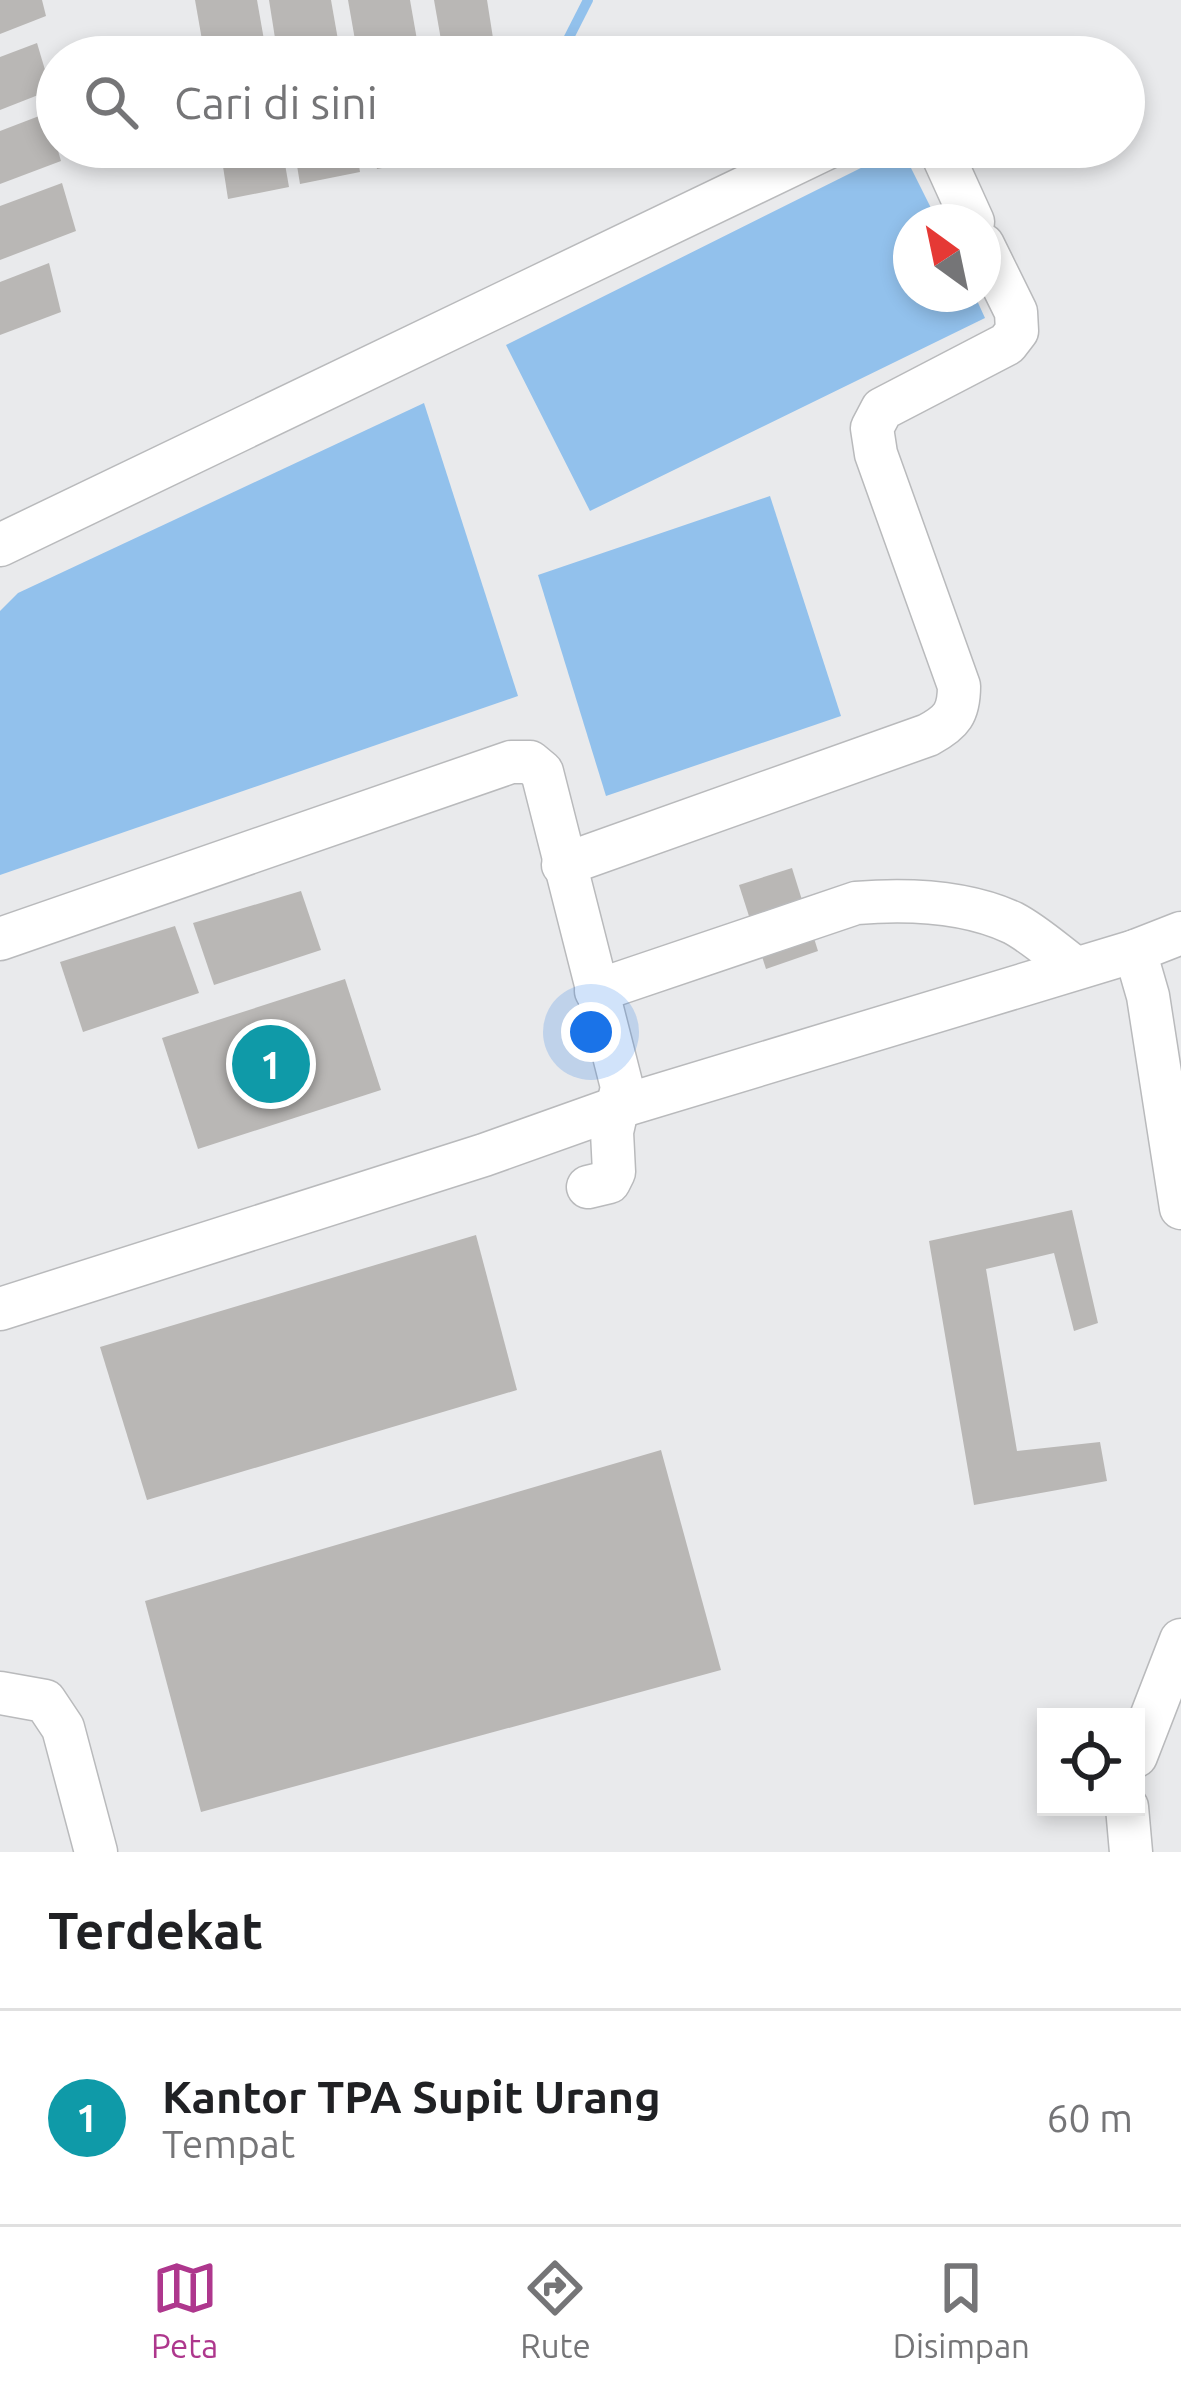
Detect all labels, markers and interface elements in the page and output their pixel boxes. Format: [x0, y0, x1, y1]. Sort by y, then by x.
search box [36, 36, 1145, 168]
icon: search [78, 69, 144, 135]
text: Cari di sini [174, 77, 378, 128]
north arrow [893, 204, 1001, 312]
your location [561, 1002, 621, 1062]
pin: 1 [232, 1019, 310, 1109]
map controls [1037, 1708, 1145, 1816]
button: locate [1037, 1708, 1145, 1816]
text: Terdekat [48, 1901, 263, 1959]
text: Kantor TPA Supit Urang [162, 2071, 661, 2122]
text: 1 [76, 2096, 98, 2139]
text: 60 m [1046, 2096, 1133, 2139]
text: Tempat [162, 2122, 295, 2165]
tab: Peta [151, 2255, 218, 2364]
tab: Rute [520, 2255, 591, 2364]
tab: Disimpan [893, 2255, 1030, 2364]

